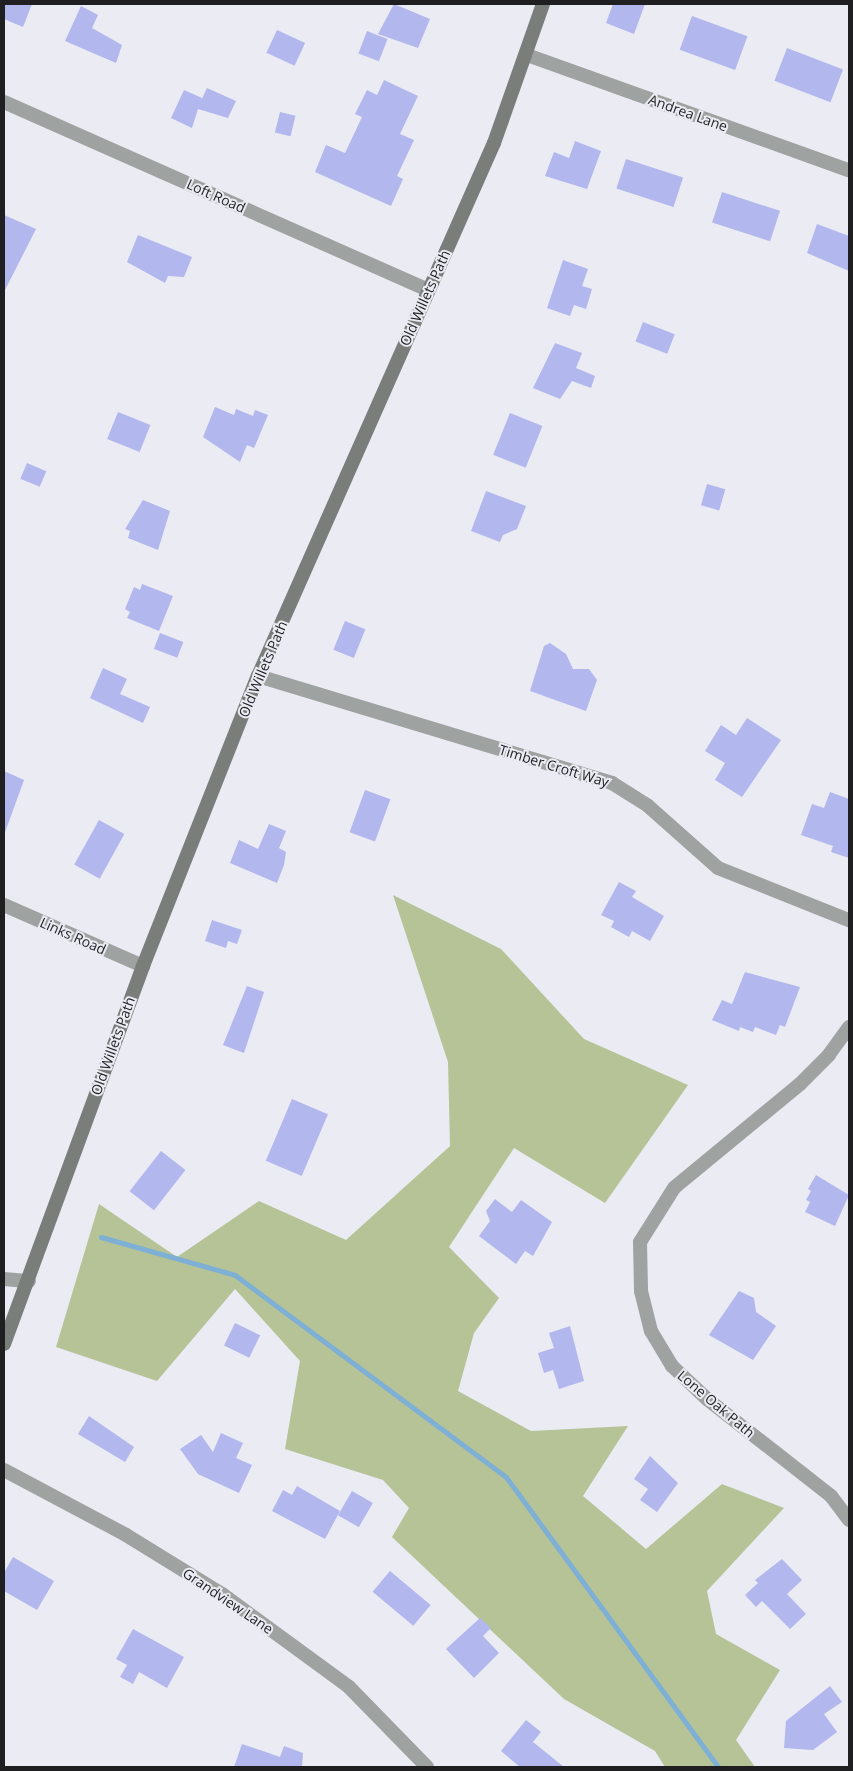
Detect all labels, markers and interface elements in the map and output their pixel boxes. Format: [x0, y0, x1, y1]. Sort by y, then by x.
street label: Andrea Lane [646, 91, 730, 135]
street label: Loft Road [184, 176, 248, 216]
street label: Old Willets Path [396, 247, 454, 349]
street label: Old Willets Path [235, 618, 291, 720]
street label: Timber Croft Way [497, 741, 611, 791]
street label: Links Road [37, 914, 109, 958]
street label: Old Willets Path [87, 995, 139, 1097]
street label: Lone Oak Path [674, 1367, 758, 1441]
street label: Grandview Lane [180, 1565, 276, 1637]

